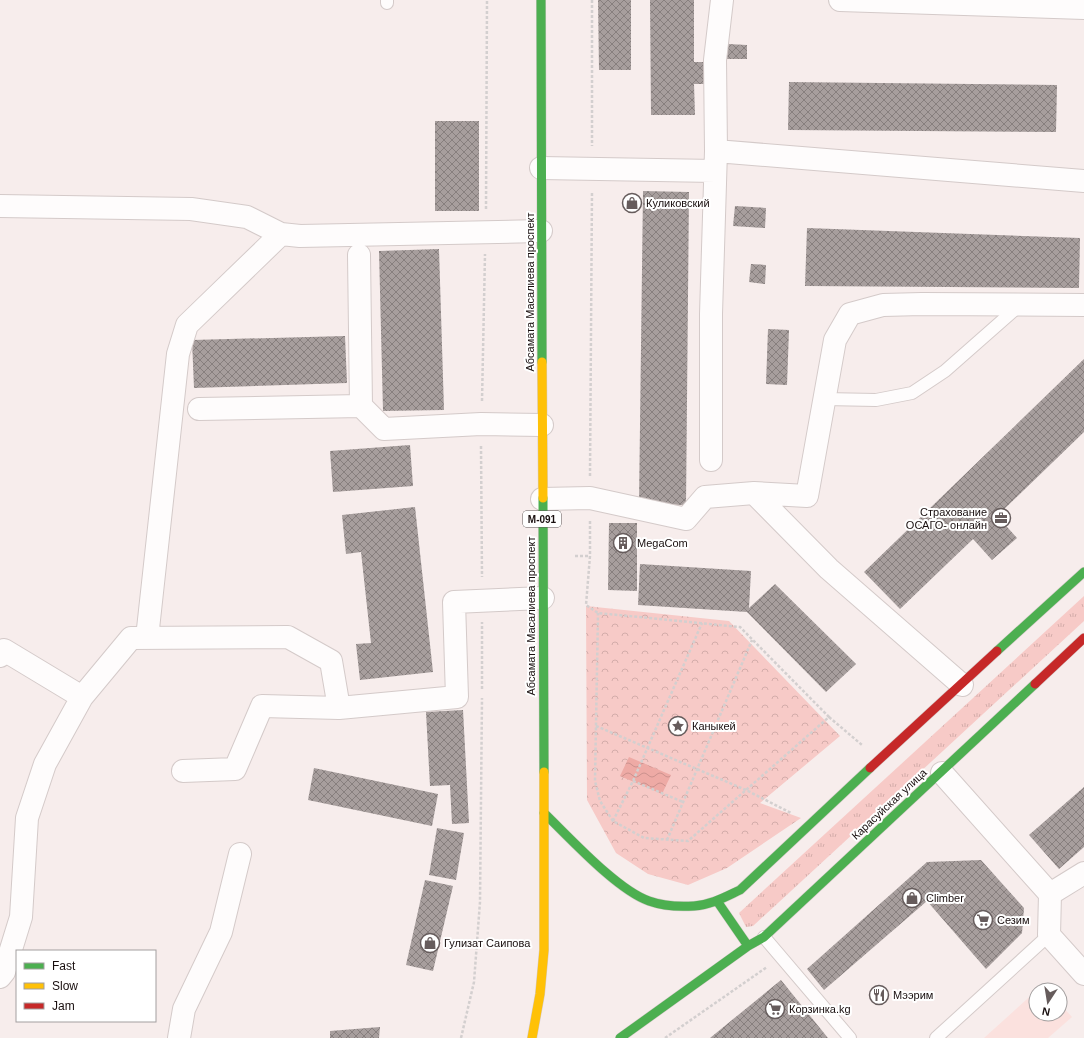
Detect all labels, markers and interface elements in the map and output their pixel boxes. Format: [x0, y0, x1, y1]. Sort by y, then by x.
shop icon: Куликовский [621, 192, 643, 214]
place label: Куликовский [646, 197, 710, 209]
street label: Абсамата Масалиева проспект [524, 213, 536, 372]
place label: Страхование ОСАГО- онлайн [906, 506, 987, 531]
office icon: Страхование ОСАГО- онлайн [990, 507, 1012, 529]
road number: М-091 [523, 511, 561, 527]
building icon: MegaCom [612, 532, 634, 554]
street label: Абсамата Масалиева проспект [525, 537, 537, 696]
place label: MegaCom [637, 537, 688, 549]
place icon: Каныкей [667, 715, 689, 737]
place label: Каныкей [692, 720, 736, 732]
street label: Карасуйская улица [849, 766, 930, 842]
shop icon: Climber [901, 887, 923, 909]
place label: Climber [926, 892, 964, 904]
supermarket icon: Сезим [972, 909, 994, 931]
place label: Сезим [997, 914, 1030, 926]
shop icon: Гулизат Саипова [419, 932, 441, 954]
place label: Гулизат Саипова [444, 937, 531, 949]
legend [16, 950, 156, 1022]
text: Fast [52, 959, 76, 973]
text: Slow [52, 979, 78, 993]
north arrow [1028, 982, 1068, 1022]
restaurant icon: Мээрим [868, 984, 890, 1006]
place label: Мээрим [893, 989, 933, 1001]
supermarket icon: Корзинка.kg [764, 998, 786, 1020]
text: Jam [52, 999, 75, 1013]
place label: Корзинка.kg [789, 1003, 851, 1015]
text: N [1041, 1005, 1051, 1018]

